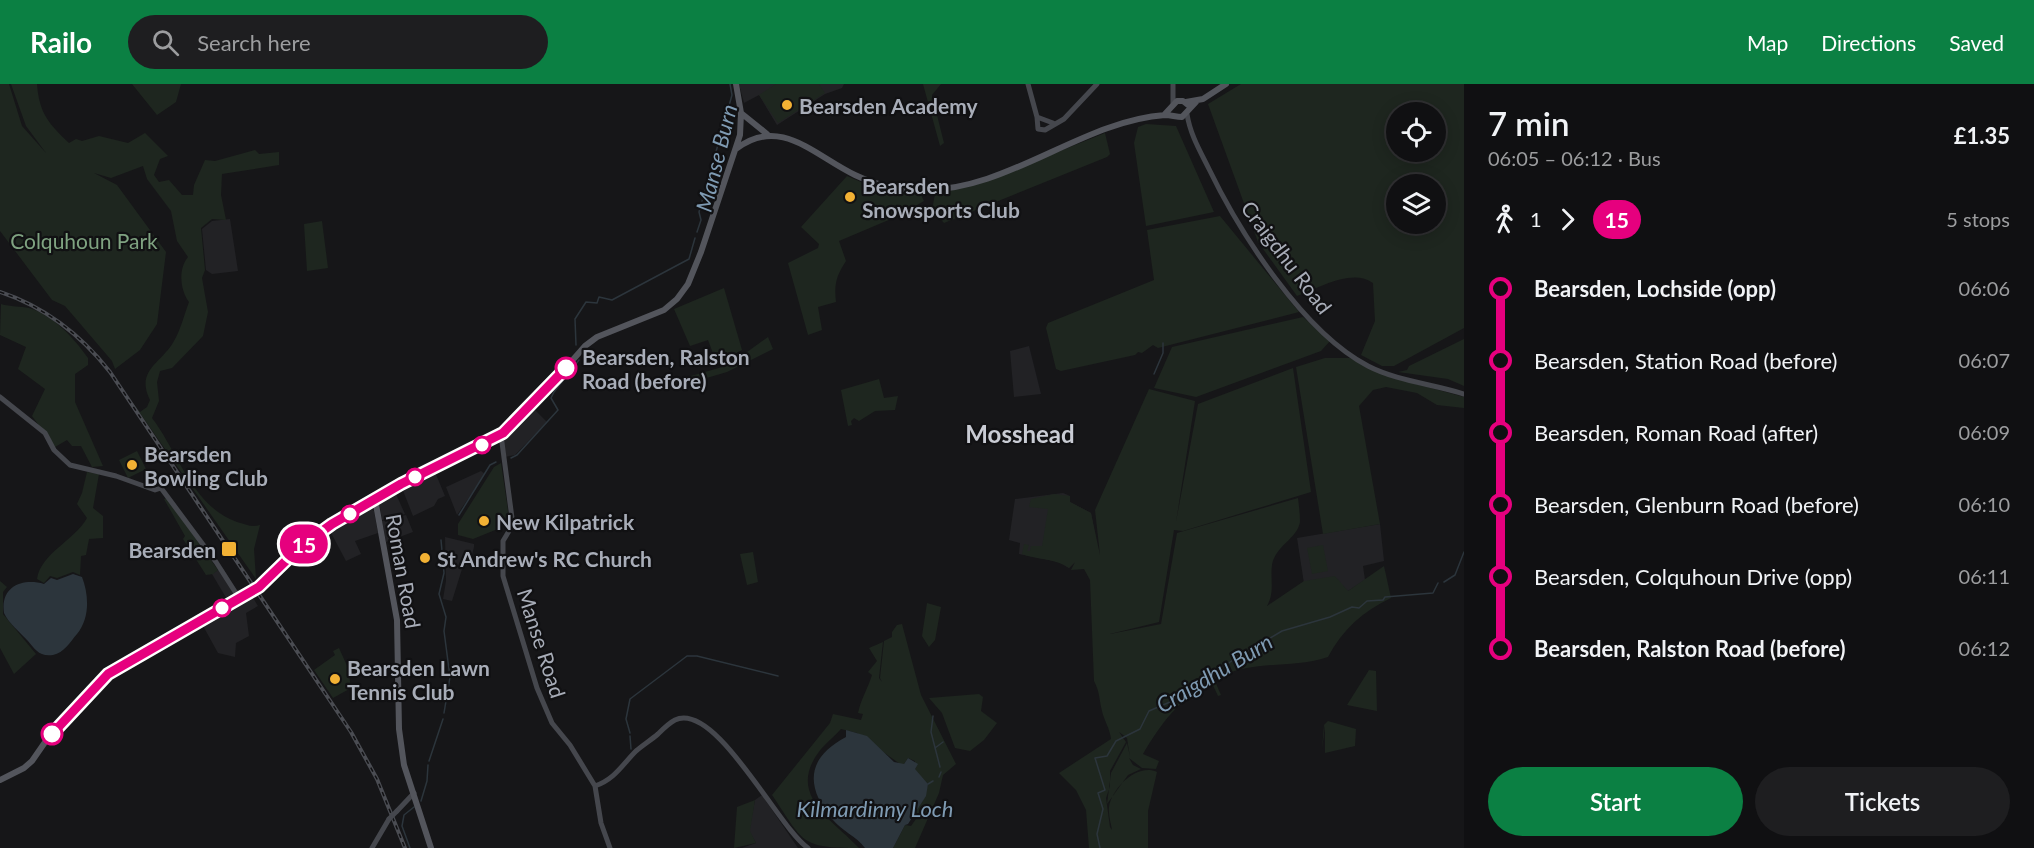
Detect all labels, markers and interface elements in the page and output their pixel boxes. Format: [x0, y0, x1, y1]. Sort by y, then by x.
search box [128, 15, 548, 69]
text: Railo [30, 25, 92, 59]
icon: search [149, 26, 182, 59]
text: Search here [197, 29, 311, 56]
text: Map [1747, 30, 1788, 55]
text: Directions [1821, 30, 1916, 55]
text: Saved [1949, 30, 2004, 55]
place label: Bearsden Academy [799, 93, 978, 118]
marker: Bearsden Academy [780, 98, 794, 112]
water label: Manse Burn [690, 101, 742, 215]
map controls [1386, 102, 1446, 234]
button: locate [1386, 102, 1446, 162]
text: 7 min [1488, 103, 1569, 143]
text: £1.35 [1954, 122, 2010, 149]
text: 06:05 – 06:12 · Bus [1488, 146, 1661, 170]
place label: Bearsden Snowsports Club [862, 173, 1020, 222]
button: layers [1386, 174, 1446, 234]
marker: Bearsden Snowsports Club [843, 190, 857, 204]
street label: Craigdhu Road [1236, 196, 1338, 318]
icon: walk [1488, 203, 1521, 236]
icon: forward [1551, 203, 1584, 236]
text: 1 [1530, 207, 1542, 231]
text: 15 [1605, 207, 1629, 232]
text: 5 stops [1946, 207, 2010, 231]
park label: Colquhoun Park [10, 228, 158, 253]
text: Bearsden, Lochside (opp) [1534, 275, 1776, 302]
text: 06:06 [1959, 276, 2010, 300]
place label: Bearsden, Ralston Road (before) [582, 344, 750, 393]
text: Bearsden, Station Road (before) [1534, 347, 1837, 374]
text: 06:07 [1959, 348, 2010, 372]
marker: Bearsden, Ralston Road (before) [555, 357, 577, 379]
district label: Mosshead [965, 419, 1075, 448]
text: Bearsden, Roman Road (after) [1534, 419, 1818, 446]
text: 06:09 [1959, 420, 2010, 444]
unlabelled marker [473, 436, 491, 454]
place label: Bearsden Bowling Club [144, 441, 268, 490]
marker: Bearsden Bowling Club [125, 458, 139, 472]
unlabelled marker [406, 468, 424, 486]
text: Bearsden, Glenburn Road (before) [1534, 491, 1859, 518]
text: 06:10 [1959, 492, 2010, 516]
unlabelled marker [341, 505, 359, 523]
place label: New Kilpatrick [496, 509, 635, 534]
street label: Roman Road [382, 512, 426, 630]
marker: New Kilpatrick [477, 514, 491, 528]
line badge: 15 [277, 524, 331, 564]
text: 15 [292, 532, 316, 557]
place label: Bearsden [128, 537, 216, 562]
marker: Bearsden [220, 540, 238, 558]
place label: St Andrew's RC Church [437, 546, 652, 571]
marker: St Andrew's RC Church [418, 551, 432, 565]
text: Bearsden, Colquhoun Drive (opp) [1534, 563, 1852, 590]
text: 06:11 [1959, 564, 2010, 588]
street label: Manse Road [513, 585, 571, 701]
unlabelled marker [213, 599, 231, 617]
water label: Craigdhu Burn [1151, 628, 1277, 718]
text: Bearsden, Ralston Road (before) [1534, 635, 1846, 662]
text: 06:12 [1959, 636, 2010, 660]
place label: Bearsden Lawn Tennis Club [347, 655, 490, 704]
marker: Bearsden Lawn Tennis Club [328, 672, 342, 686]
unlabelled marker [41, 723, 63, 745]
button: Start [1488, 767, 1743, 836]
button: Tickets [1755, 767, 2010, 836]
water label: Kilmardinny Loch [797, 795, 953, 822]

